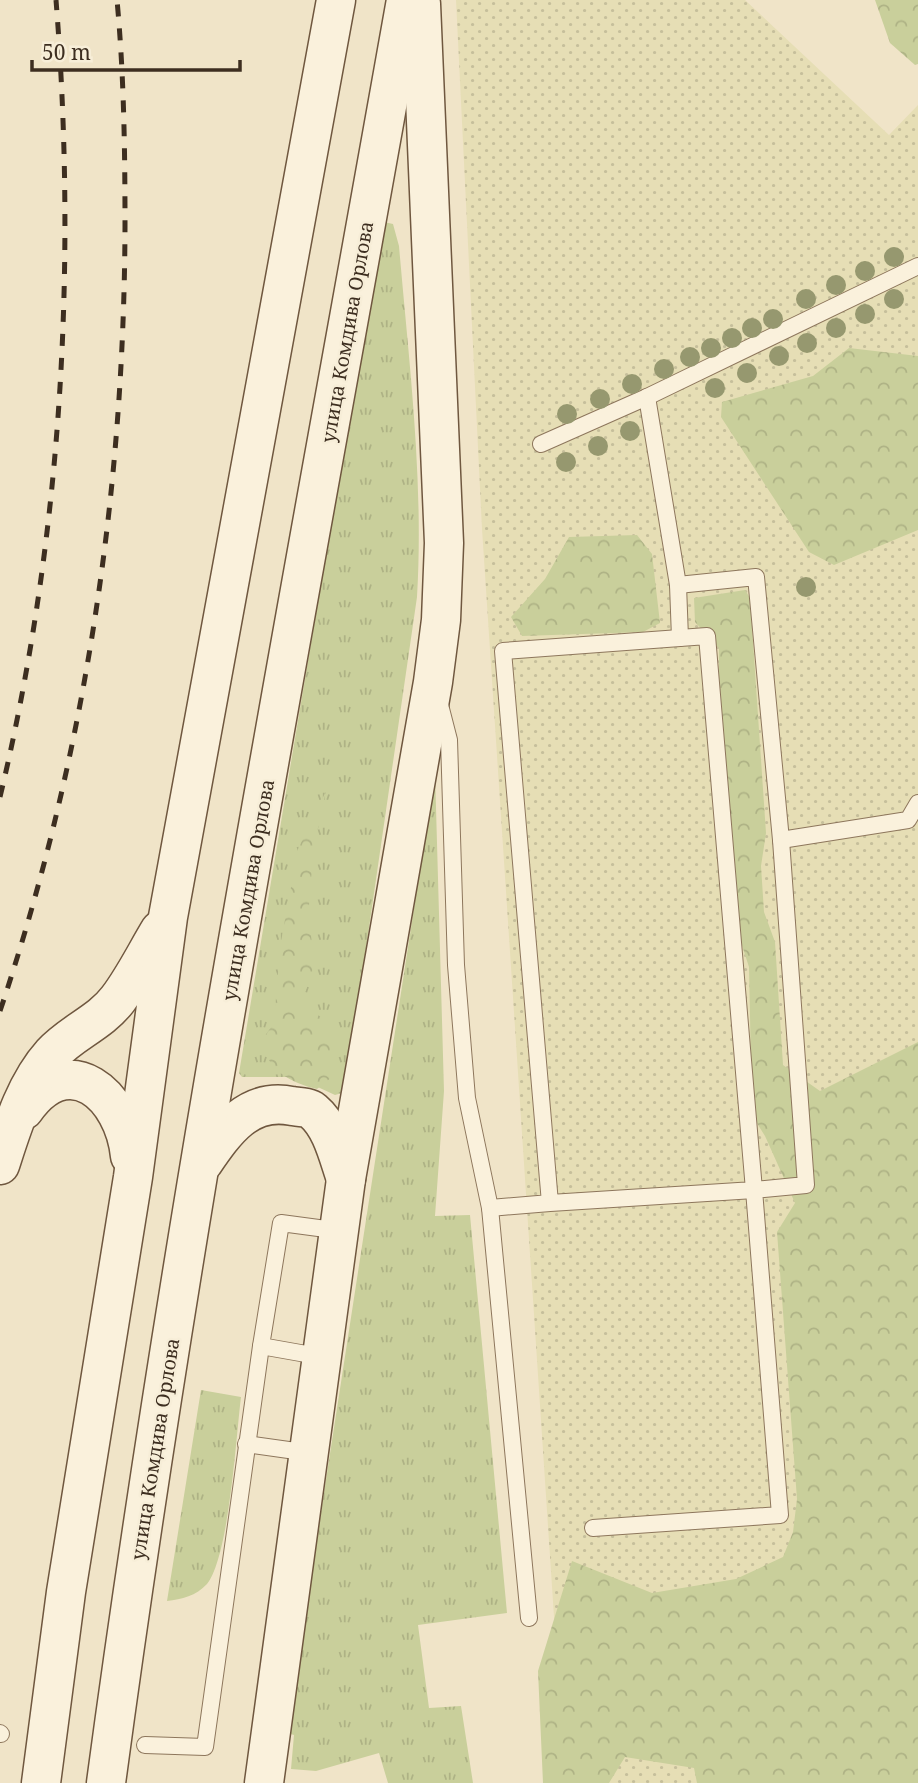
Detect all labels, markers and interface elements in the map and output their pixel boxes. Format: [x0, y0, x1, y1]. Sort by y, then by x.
scale bar [32, 28, 240, 72]
text: 50 m [42, 38, 91, 66]
street label: улица Комдива Орлова [315, 219, 379, 445]
street label: улица Комдива Орлова [216, 777, 280, 1003]
street label: улица Комдива Орлова [125, 1336, 185, 1562]

